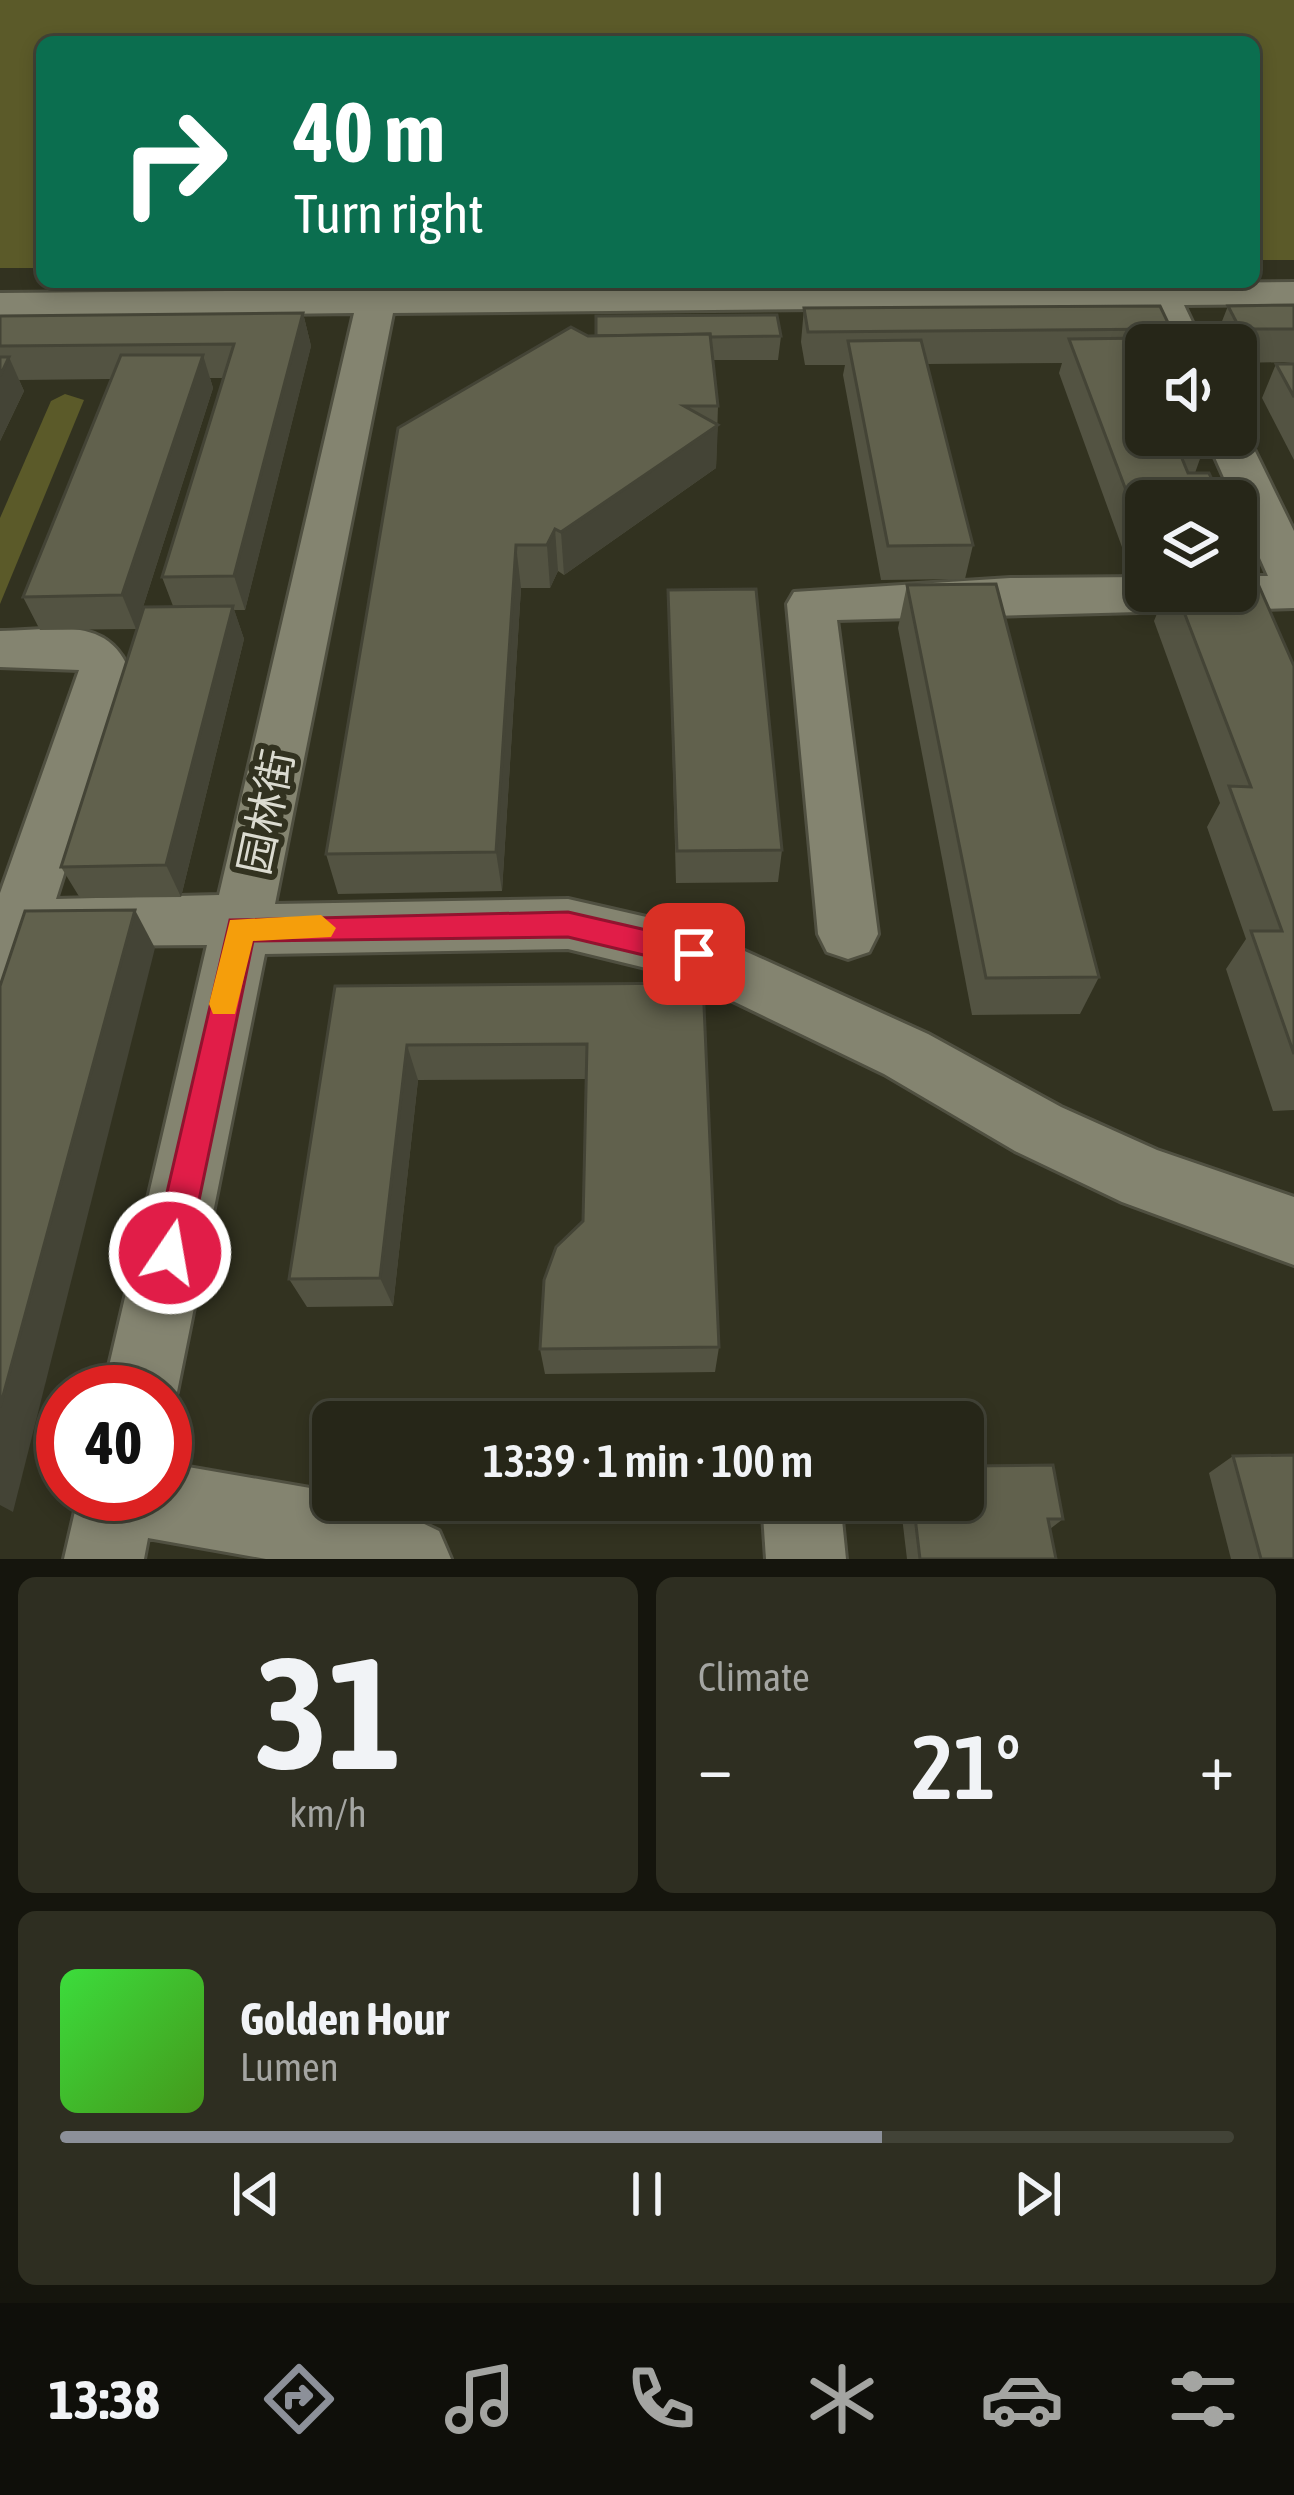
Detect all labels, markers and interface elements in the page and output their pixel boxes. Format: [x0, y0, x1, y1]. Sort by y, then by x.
icon: right [96, 84, 252, 240]
text: 40 m [294, 84, 445, 180]
text: Turn right [294, 183, 484, 244]
map controls [1125, 324, 1257, 612]
button: sound [1125, 324, 1257, 456]
button: layers [1125, 480, 1257, 612]
street label: 园林街 [229, 745, 303, 879]
pin [643, 903, 745, 1005]
icon: arrive [661, 921, 727, 987]
position arrow [107, 1190, 233, 1316]
speed limit sign: 40 [36, 1365, 192, 1521]
text: 13:39 · 1 min · 100 m [483, 1435, 813, 1487]
text: 31 [255, 1623, 401, 1802]
text: Climate [698, 1655, 810, 1699]
text: 21° [911, 1715, 1021, 1818]
text: − [698, 1728, 732, 1804]
text: + [1200, 1728, 1234, 1804]
text: km/h [289, 1791, 367, 1835]
text: Golden Hour [240, 1993, 449, 2045]
text: Lumen [240, 2045, 339, 2089]
icon: previous [223, 2161, 289, 2227]
icon: pause [614, 2161, 680, 2227]
icon: next [1005, 2161, 1071, 2227]
icon: directions [257, 2357, 341, 2441]
icon: music [438, 2357, 522, 2441]
icon: phone [619, 2357, 703, 2441]
icon: climate [800, 2357, 884, 2441]
icon: car [980, 2357, 1064, 2441]
icon: filters [1161, 2357, 1245, 2441]
text: 13:38 [48, 2369, 160, 2430]

